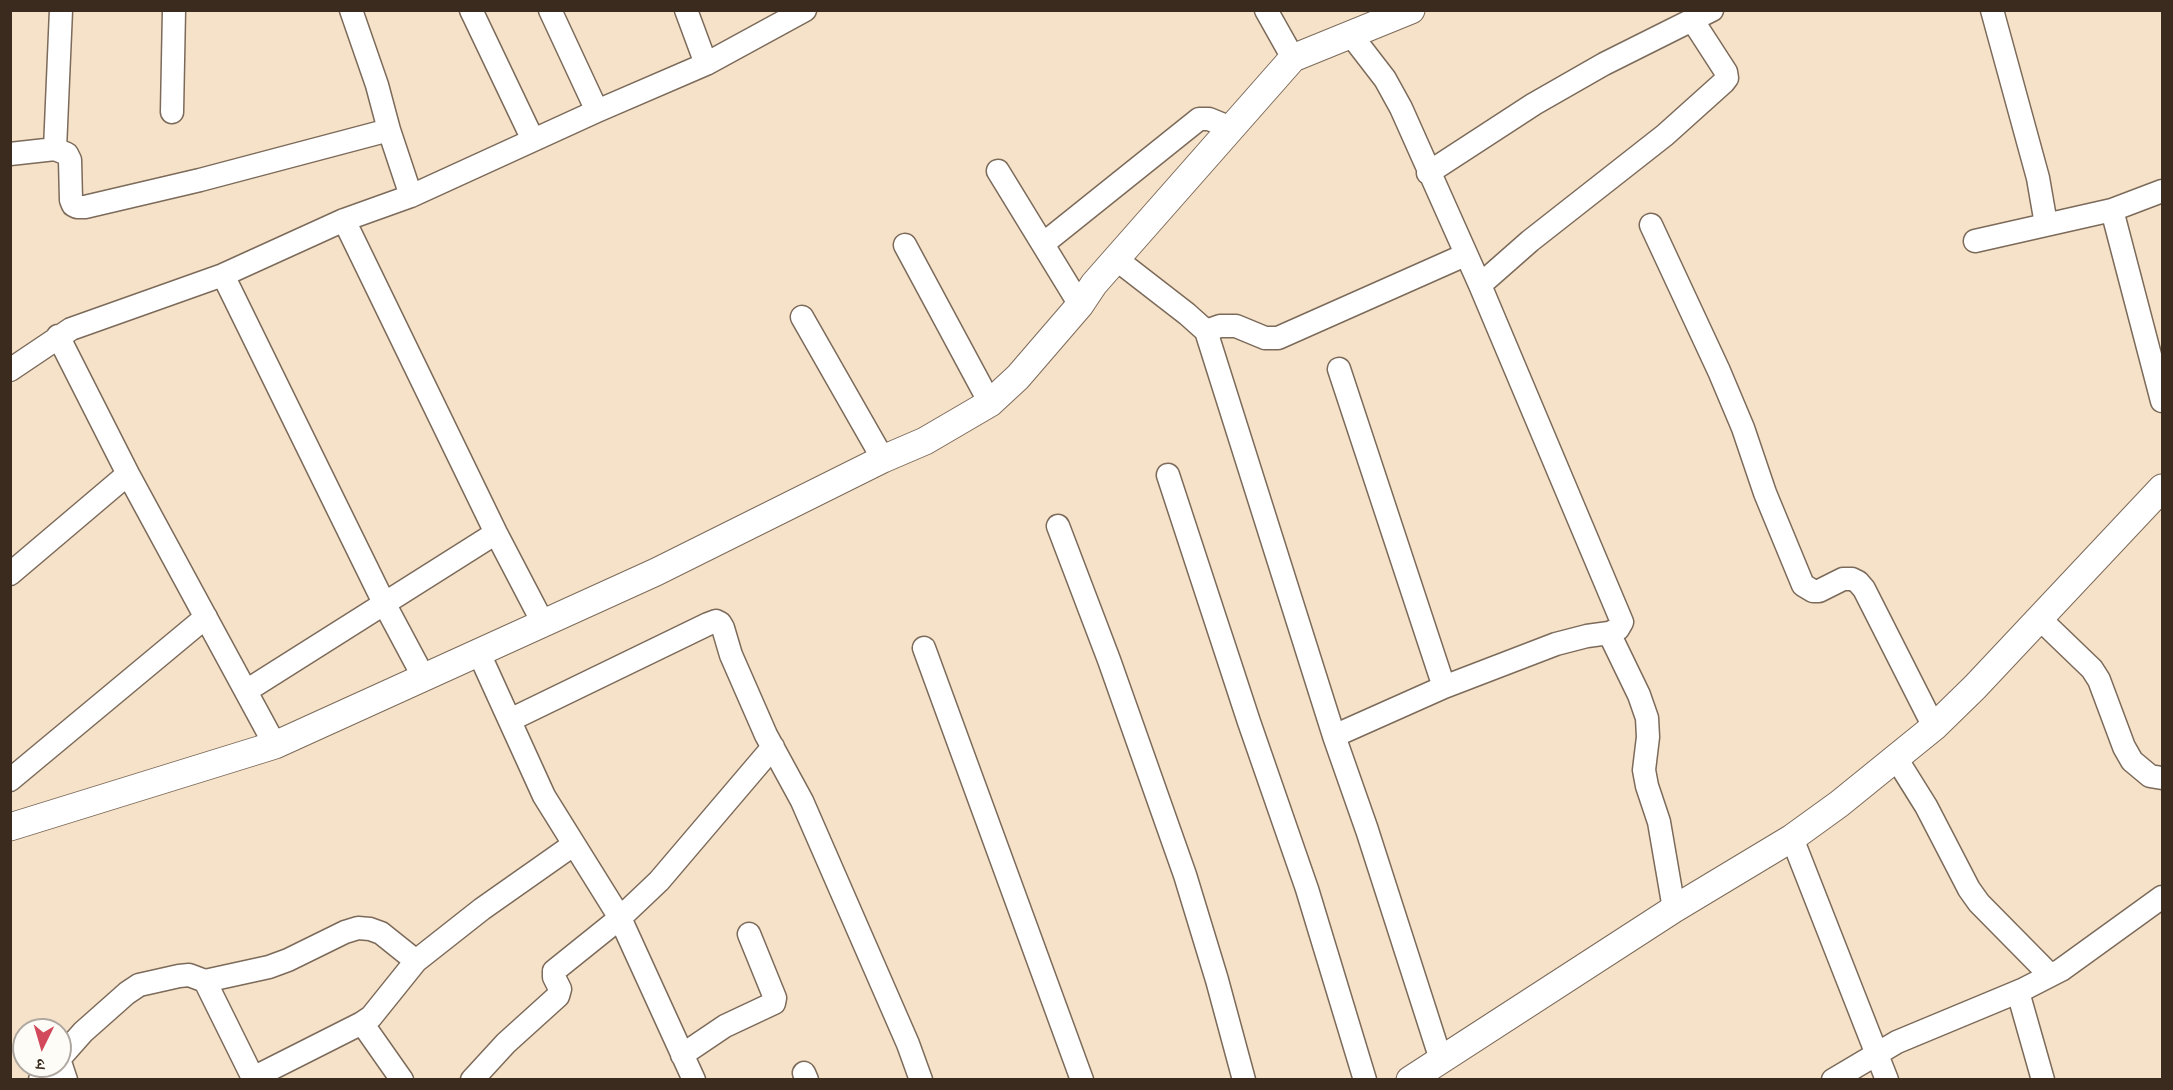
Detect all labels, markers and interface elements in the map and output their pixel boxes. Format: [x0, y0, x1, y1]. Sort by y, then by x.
north arrow [12, 1018, 72, 1078]
text: उ [36, 1055, 45, 1074]

